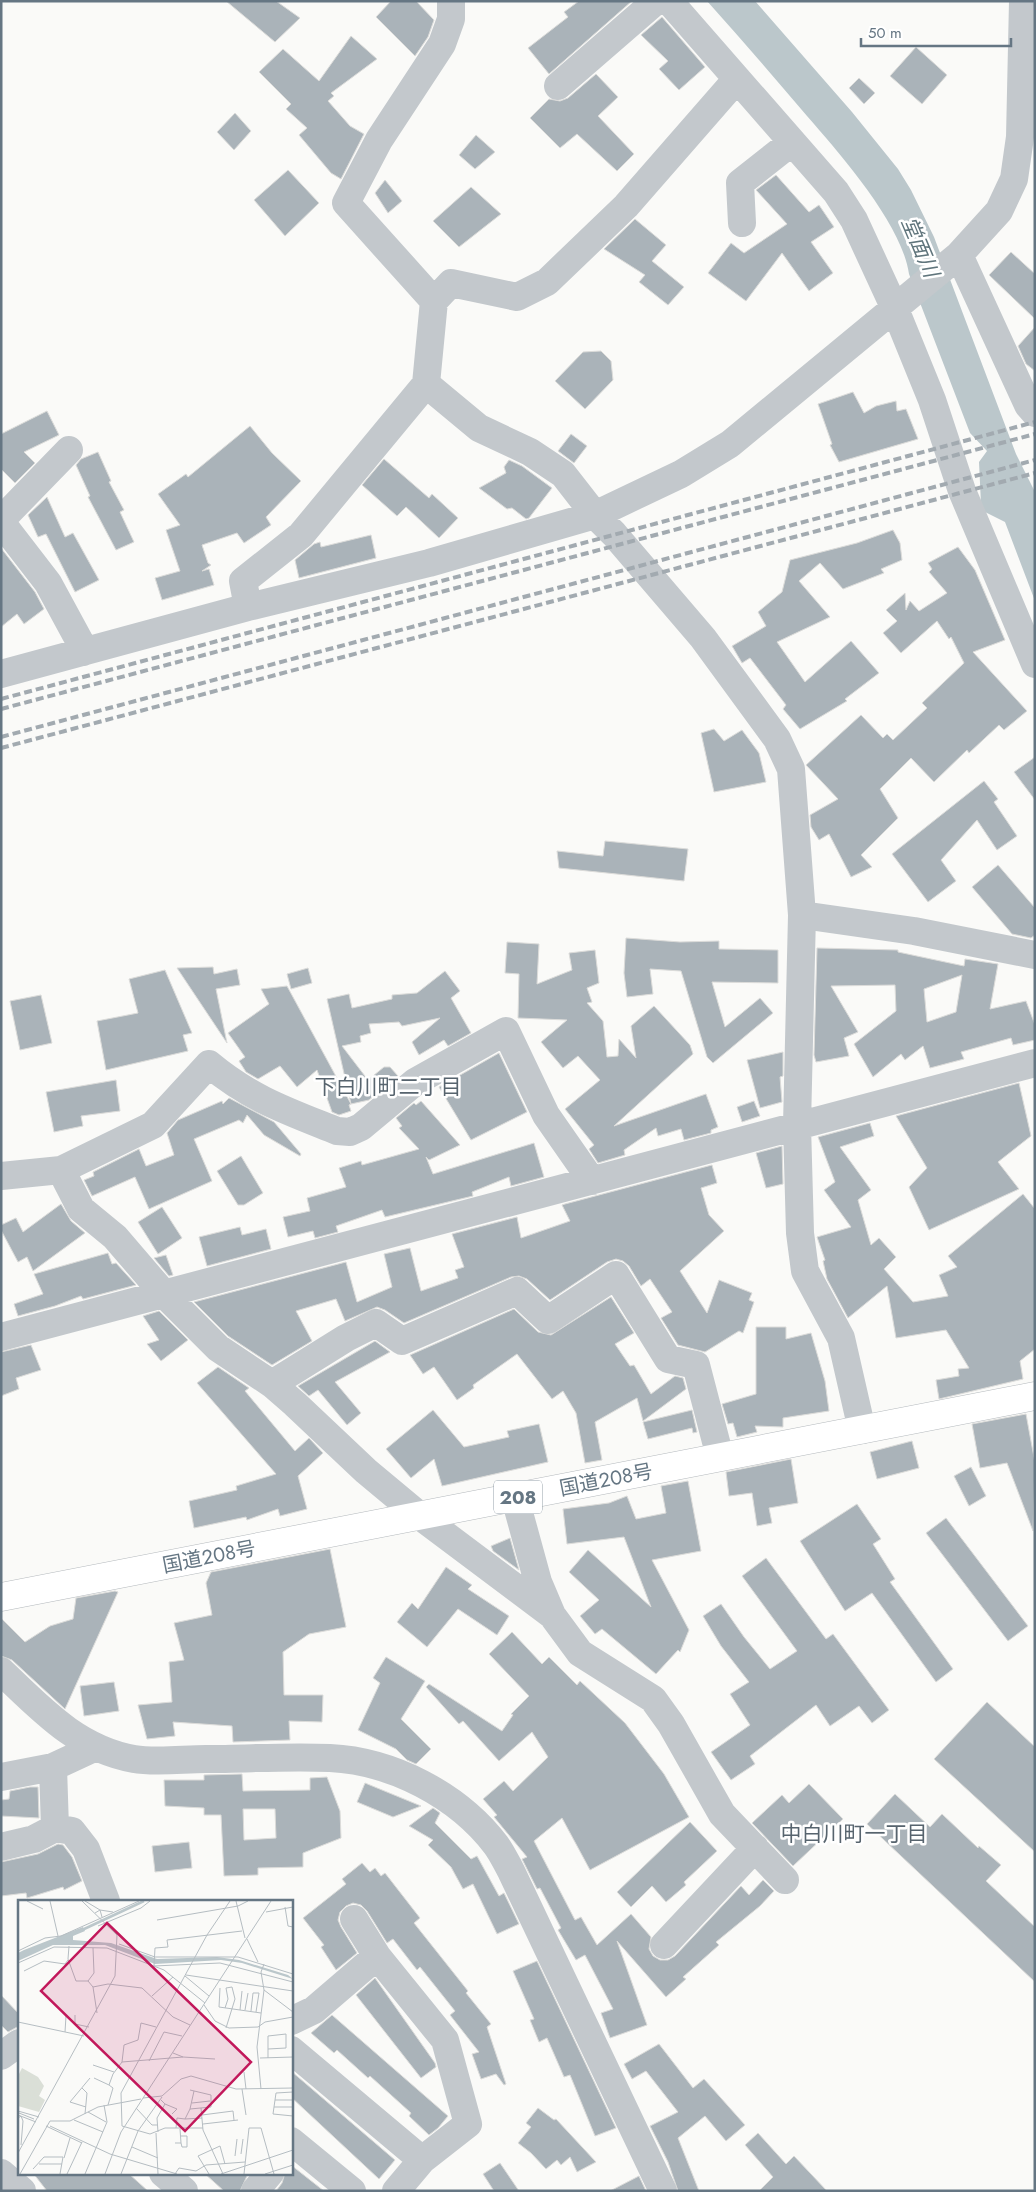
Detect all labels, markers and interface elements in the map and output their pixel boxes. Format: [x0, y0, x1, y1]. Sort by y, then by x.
scale bar [861, 15, 1011, 47]
text: 50 m [868, 22, 902, 44]
water label: 堂面川 [894, 212, 947, 284]
district label: 下白川町二丁目 [315, 1072, 462, 1102]
street label: 国道208号 [557, 1457, 655, 1503]
road number: 208 [494, 1480, 542, 1514]
street label: 国道208号 [160, 1534, 258, 1580]
district label: 中白川町一丁目 [781, 1819, 928, 1849]
inset map [18, 1900, 292, 2174]

